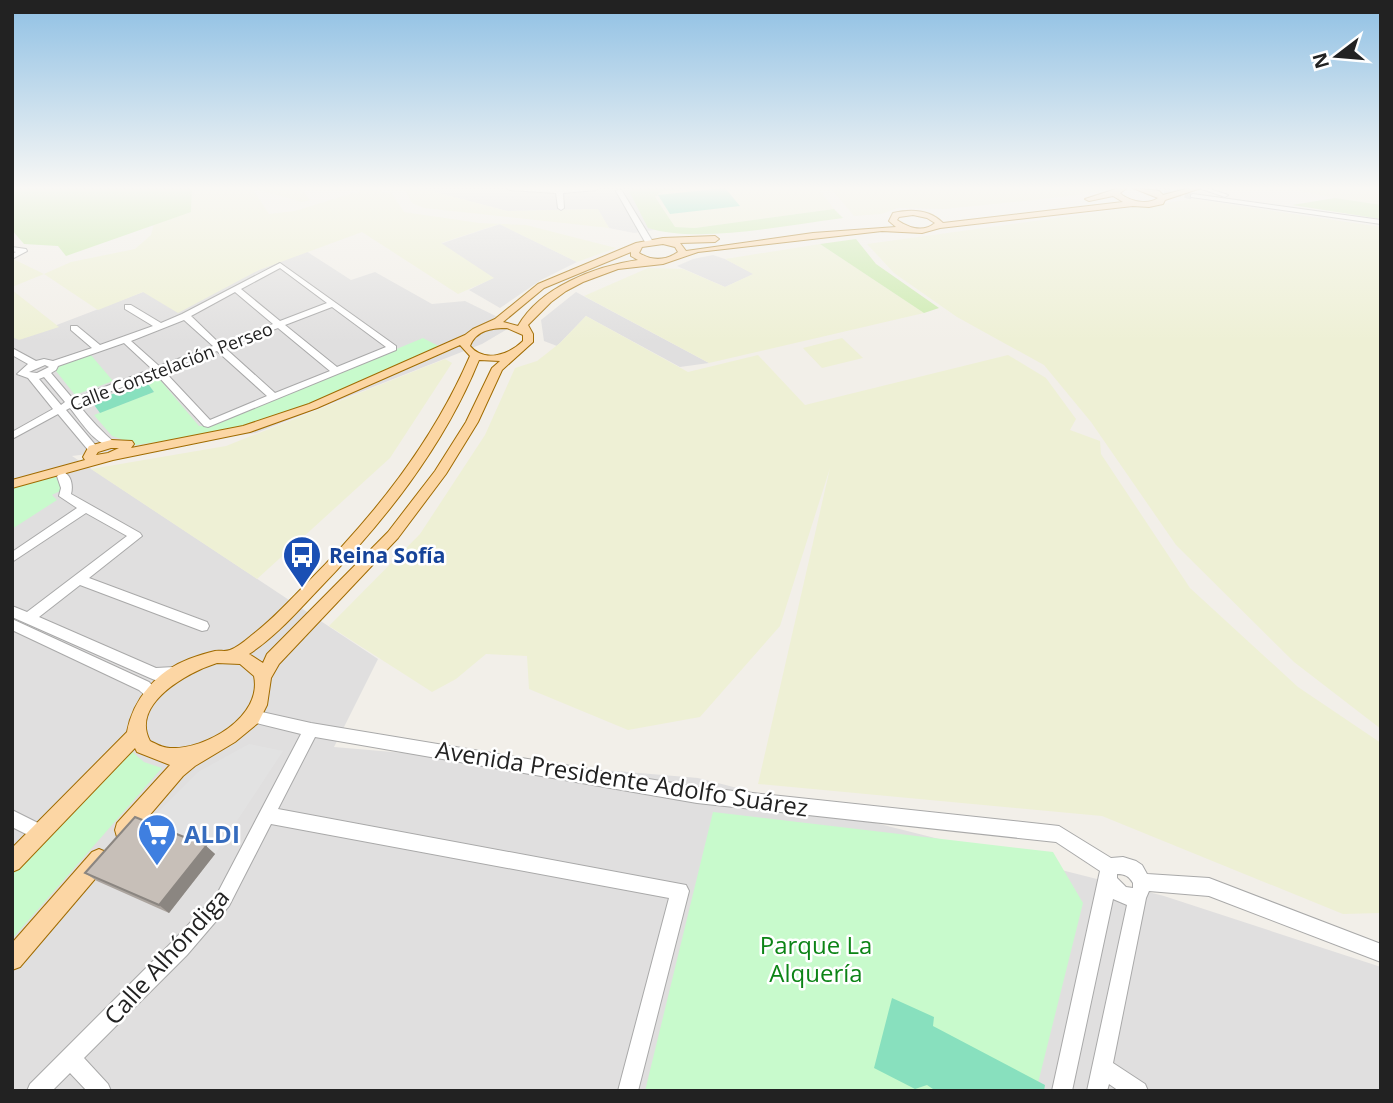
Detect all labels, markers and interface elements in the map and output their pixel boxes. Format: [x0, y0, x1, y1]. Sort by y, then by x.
north arrow [1302, 21, 1372, 91]
text: N [1306, 50, 1335, 72]
street label: Calle Constelación Perseo [66, 316, 276, 416]
bus stop icon: Reina Sofía [281, 534, 323, 589]
place label: Reina Sofía [329, 541, 445, 569]
street label: Avenida Presidente Adolfo Suárez [433, 732, 811, 824]
supermarket icon: ALDI [136, 812, 178, 867]
place label: ALDI [184, 817, 240, 850]
street label: Calle Alhóndiga [96, 881, 236, 1031]
park label: Parque La Alquería [760, 928, 872, 989]

